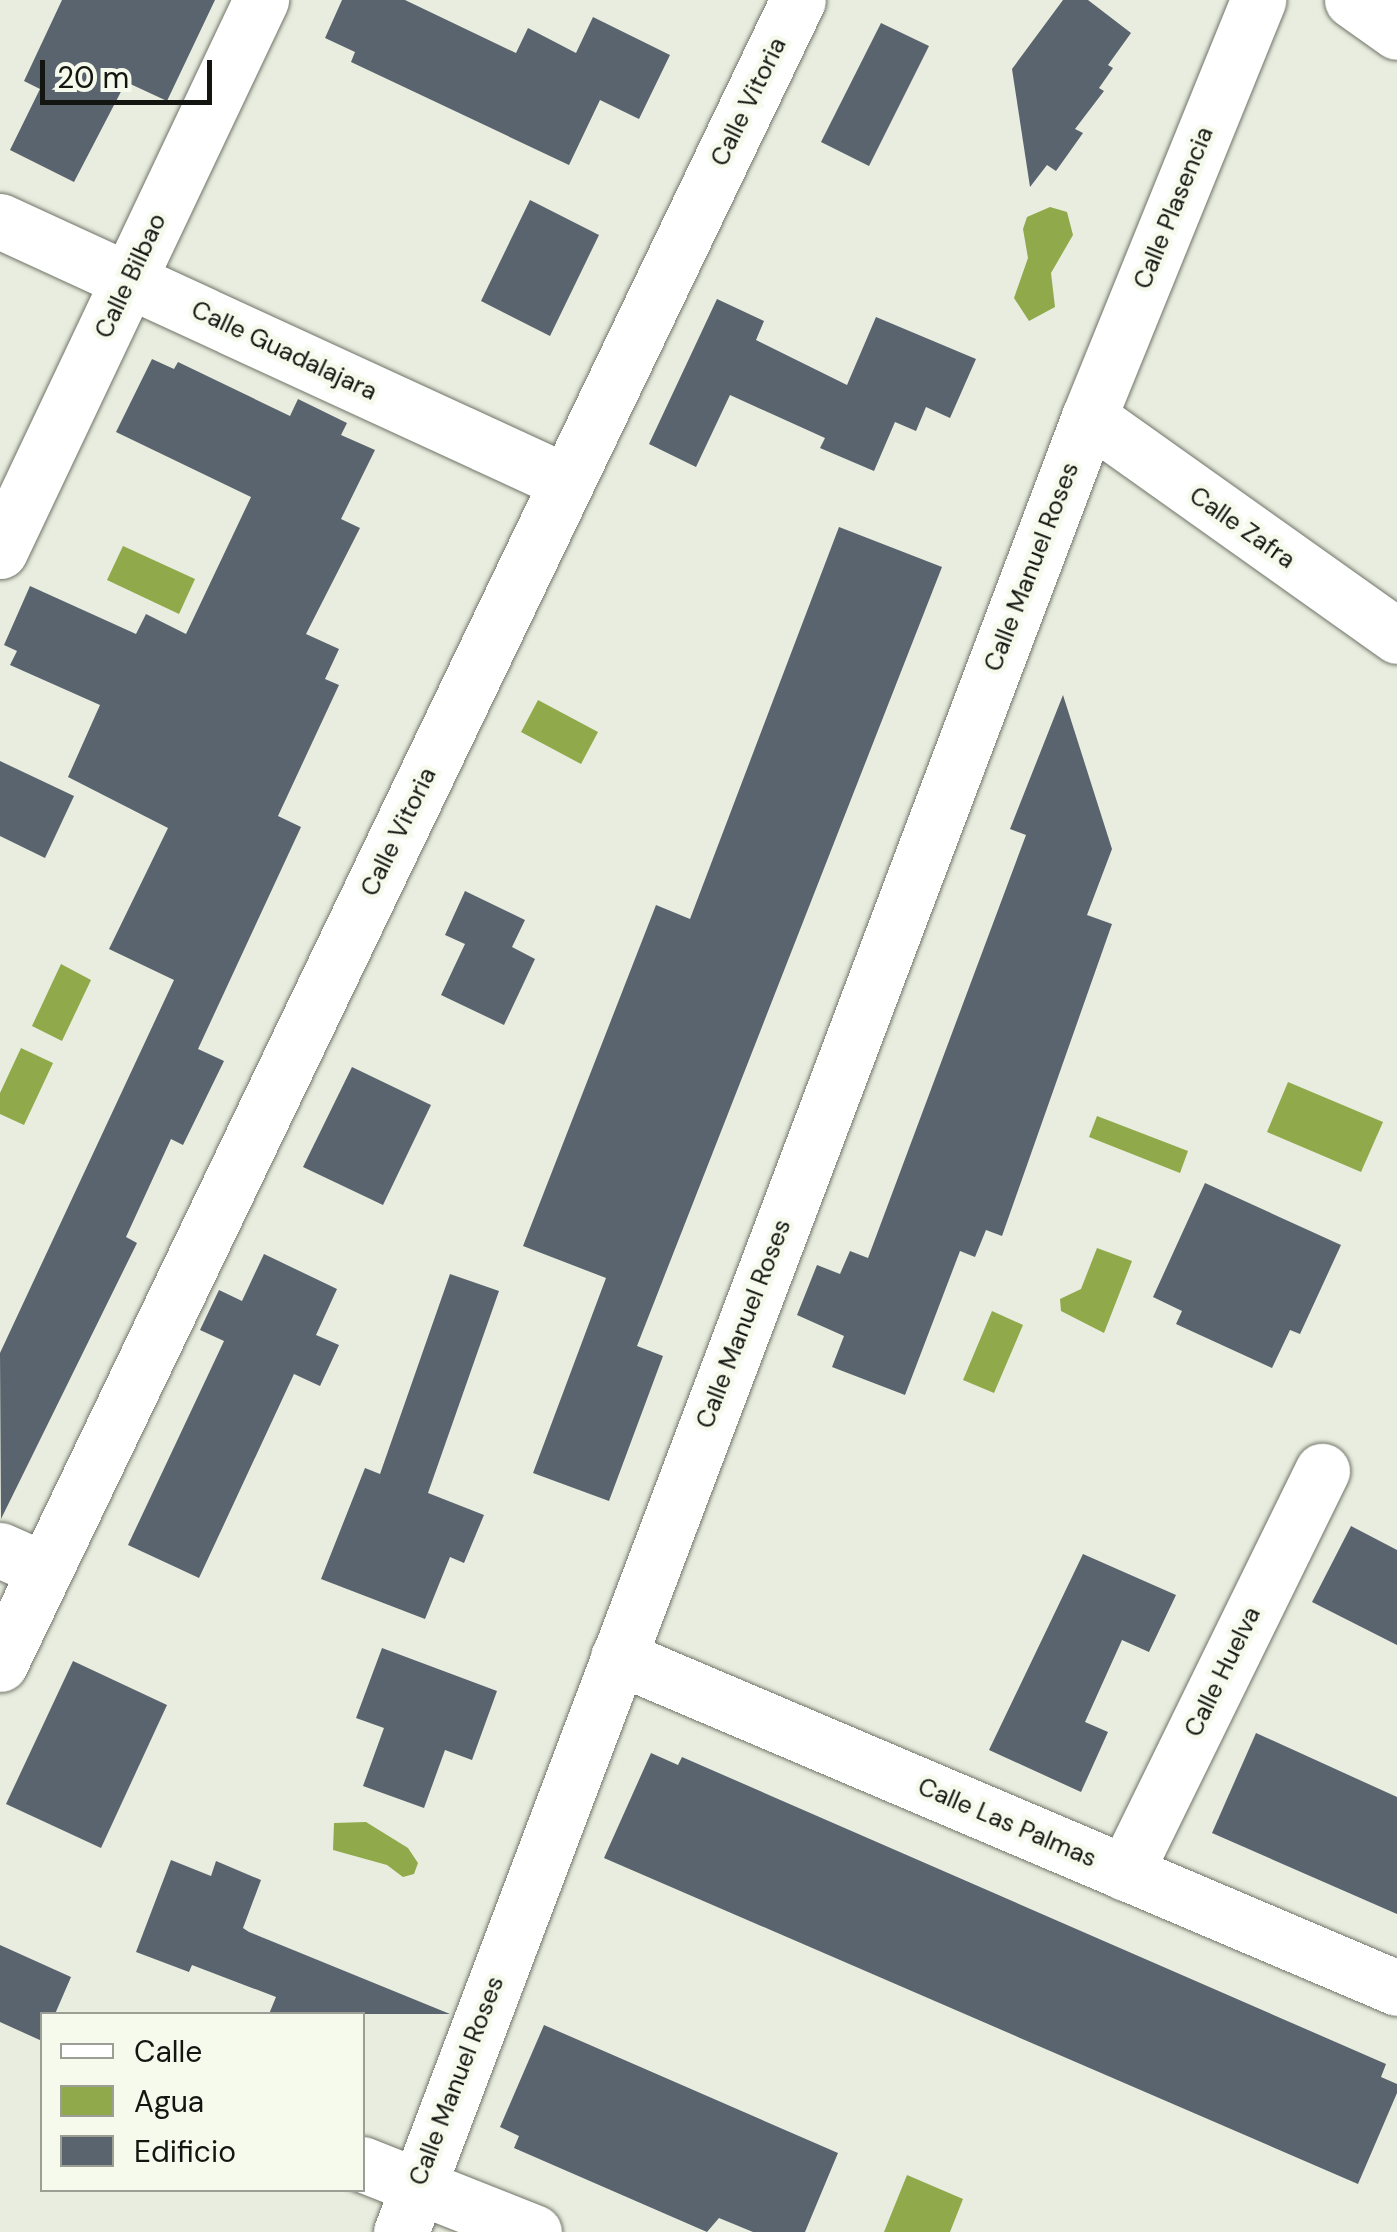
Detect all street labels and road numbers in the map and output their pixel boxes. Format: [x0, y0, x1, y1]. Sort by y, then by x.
street label: Calle Vitoria [705, 33, 793, 171]
street label: Calle Plasencia [1128, 123, 1220, 293]
street label: Calle Bilbao [89, 209, 173, 343]
street label: Calle Guadalajara [186, 295, 382, 407]
street label: Calle Manuel Roses [978, 458, 1086, 676]
street label: Calle Zafra [1183, 481, 1301, 575]
street label: Calle Vitoria [355, 763, 443, 901]
street label: Calle Manuel Roses [690, 1215, 798, 1433]
street label: Calle Huelva [1179, 1602, 1267, 1742]
street label: Calle Las Palmas [913, 1772, 1101, 1874]
street label: Calle Manuel Roses [403, 1972, 511, 2190]

